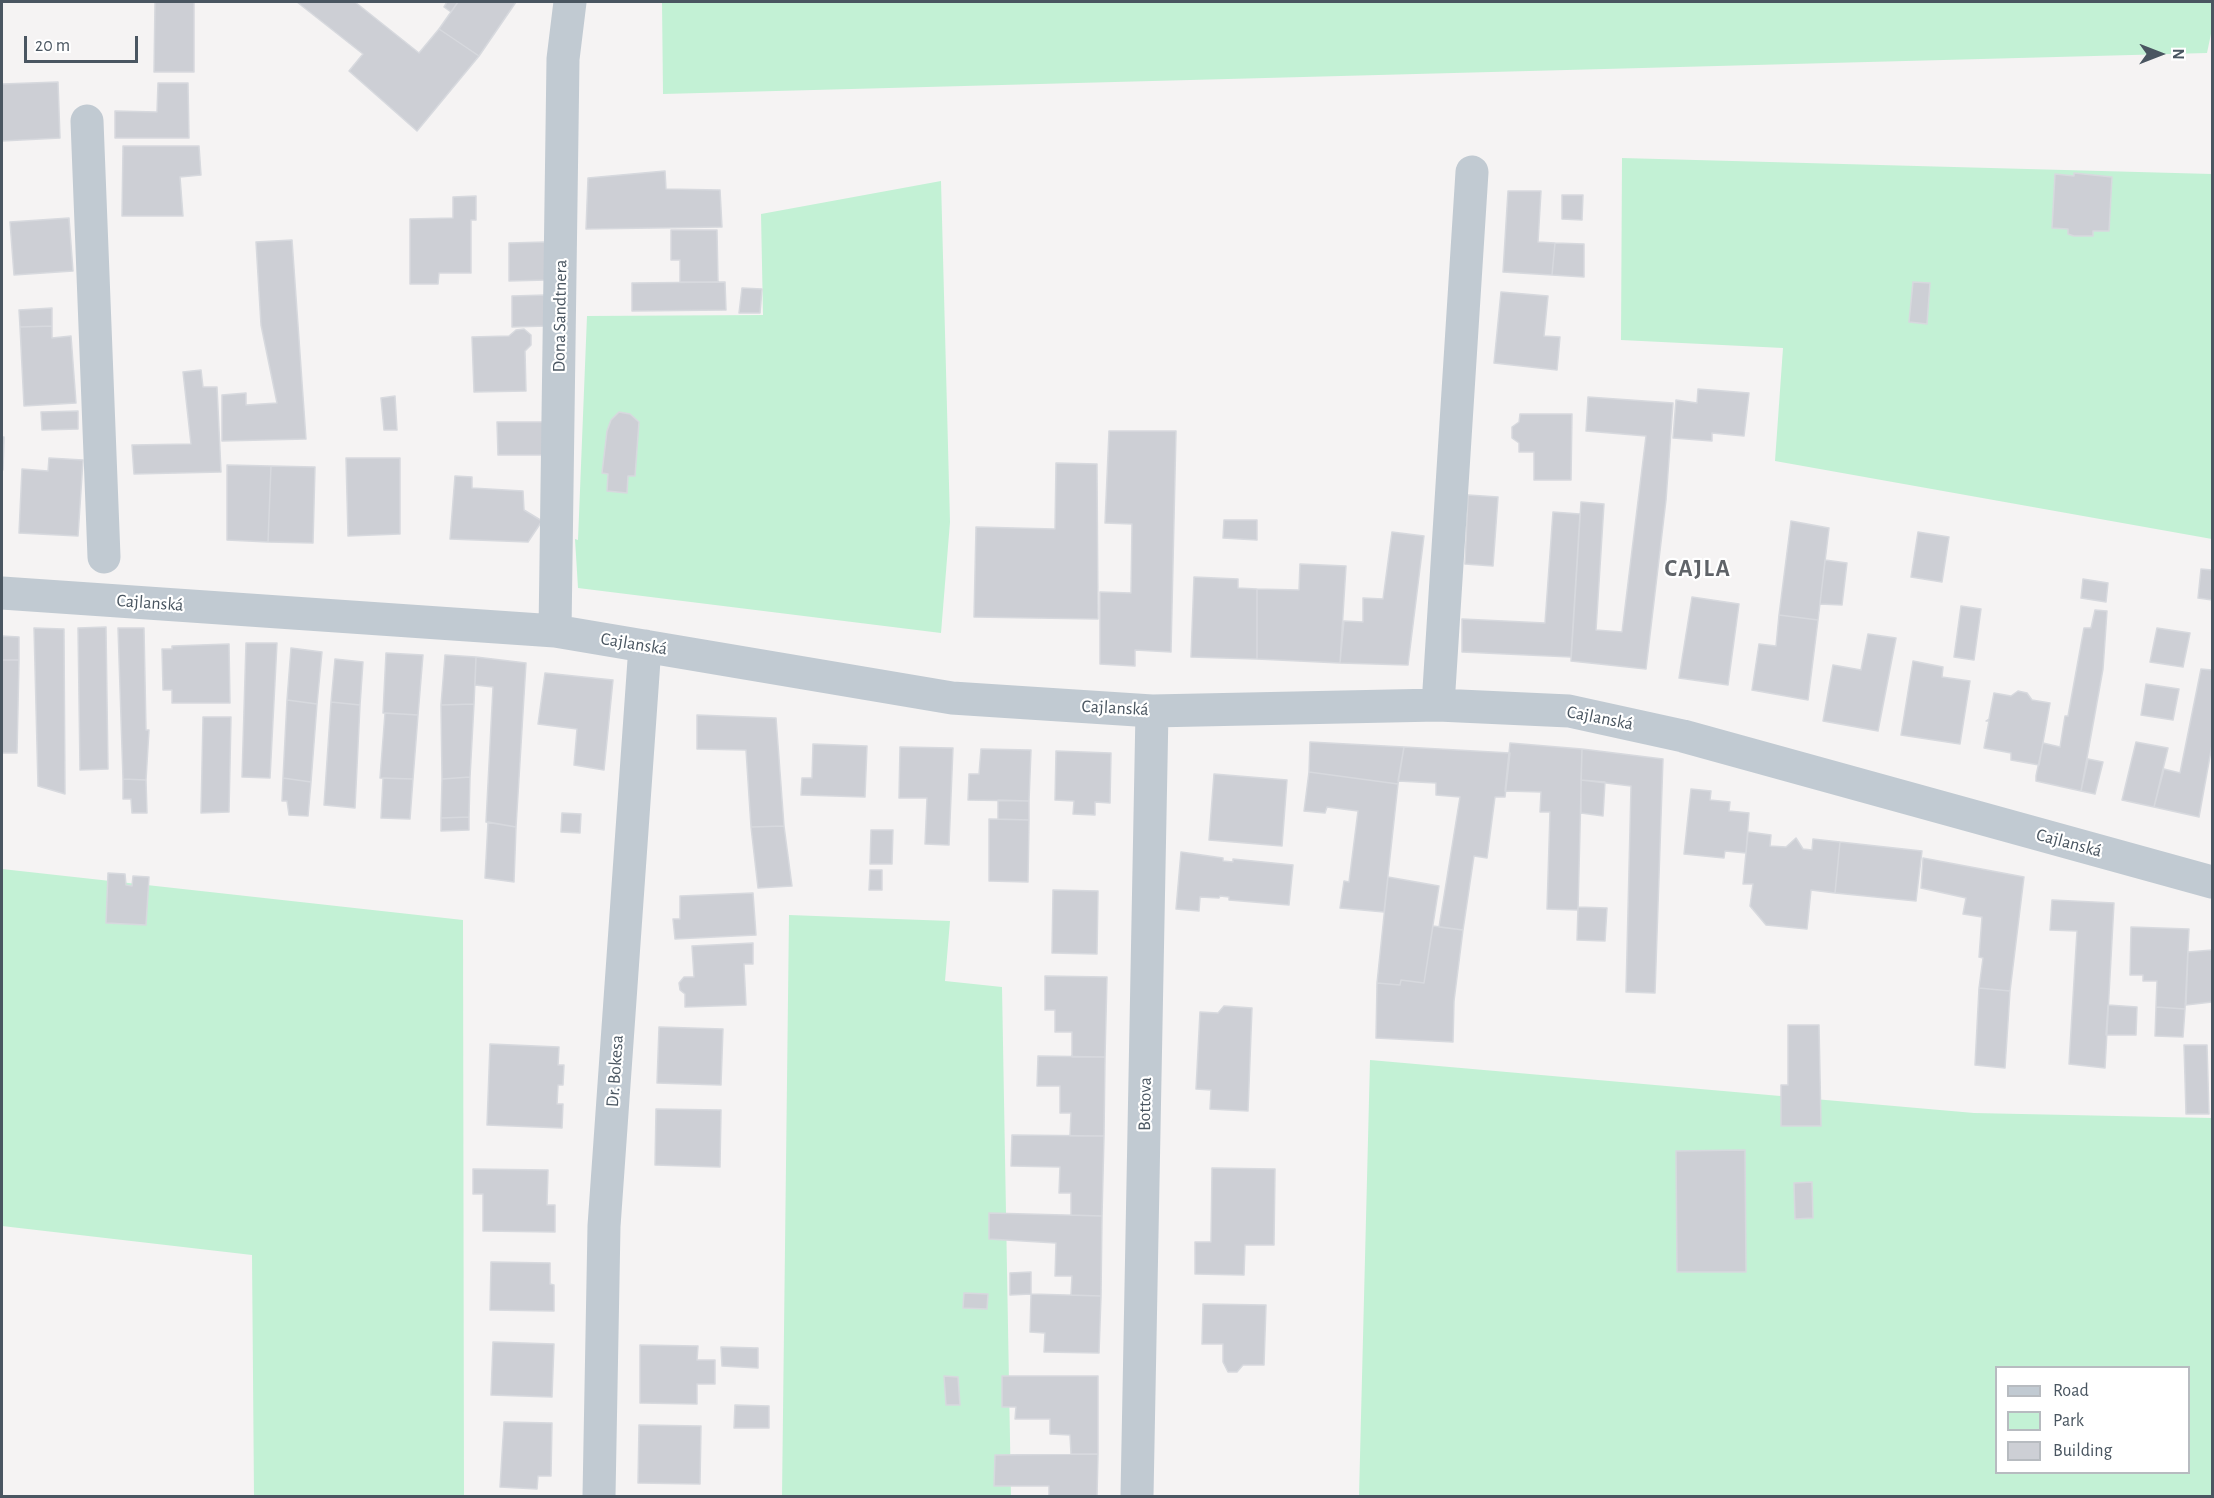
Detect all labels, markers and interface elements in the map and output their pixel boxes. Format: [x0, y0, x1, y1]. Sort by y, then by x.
scale bar [27, 24, 141, 62]
north arrow [2130, 24, 2190, 84]
text: 20 m [35, 37, 70, 55]
text: N [2170, 48, 2186, 60]
street label: Dona Sandtnera [548, 259, 572, 373]
district label: CAJLA [1665, 555, 1731, 583]
street label: Cajlanská [116, 590, 184, 616]
street label: Cajlanská [599, 628, 669, 660]
street label: Cajlanská [1081, 695, 1149, 721]
street label: Cajlanská [1565, 701, 1635, 735]
street label: Cajlanská [2034, 824, 2104, 862]
street label: Dr. Bokesa [602, 1034, 628, 1108]
street label: Bottova [1134, 1077, 1156, 1131]
legend [1995, 1366, 2190, 1474]
text: Road [2053, 1382, 2089, 1400]
text: Park [2053, 1412, 2084, 1430]
text: Building [2053, 1442, 2112, 1460]

